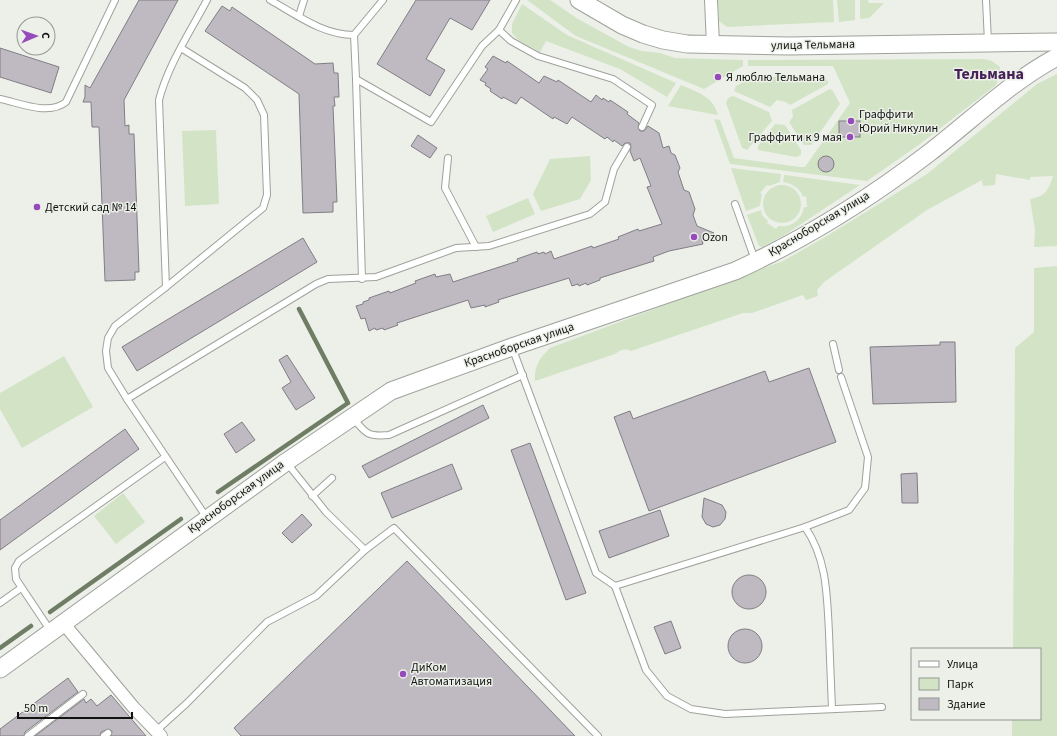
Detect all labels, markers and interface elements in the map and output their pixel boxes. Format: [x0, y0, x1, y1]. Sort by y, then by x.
north arrow [16, 16, 56, 56]
text: С [38, 32, 53, 40]
street label: улица Тельмана [771, 36, 855, 54]
district label: Тельмана [954, 63, 1024, 85]
place label: Я люблю Тельмана [726, 69, 825, 86]
marker: Я люблю Тельмана [713, 72, 723, 82]
place label: Граффити Юрий Никулин [859, 106, 938, 137]
marker: Граффити Юрий Никулин [846, 116, 856, 126]
place label: Граффити к 9 мая [749, 129, 842, 146]
marker: Граффити к 9 мая [845, 132, 855, 142]
street label: Красноборская улица [765, 187, 873, 261]
place label: Детский сад № 14 [45, 199, 137, 216]
marker: Детский сад № 14 [32, 202, 42, 212]
place label: Ozon [702, 229, 728, 246]
marker: Ozon [689, 232, 699, 242]
street label: Красноборская улица [462, 318, 576, 372]
street label: Красноборская улица [184, 456, 288, 538]
legend [911, 648, 1041, 720]
text: Улица [947, 656, 978, 673]
place label: ДиКом Автоматизация [411, 659, 492, 690]
marker: ДиКом Автоматизация [398, 669, 408, 679]
text: Парк [947, 676, 973, 693]
scale bar [18, 694, 132, 720]
text: Здание [947, 696, 986, 713]
text: 50 m [24, 700, 48, 717]

